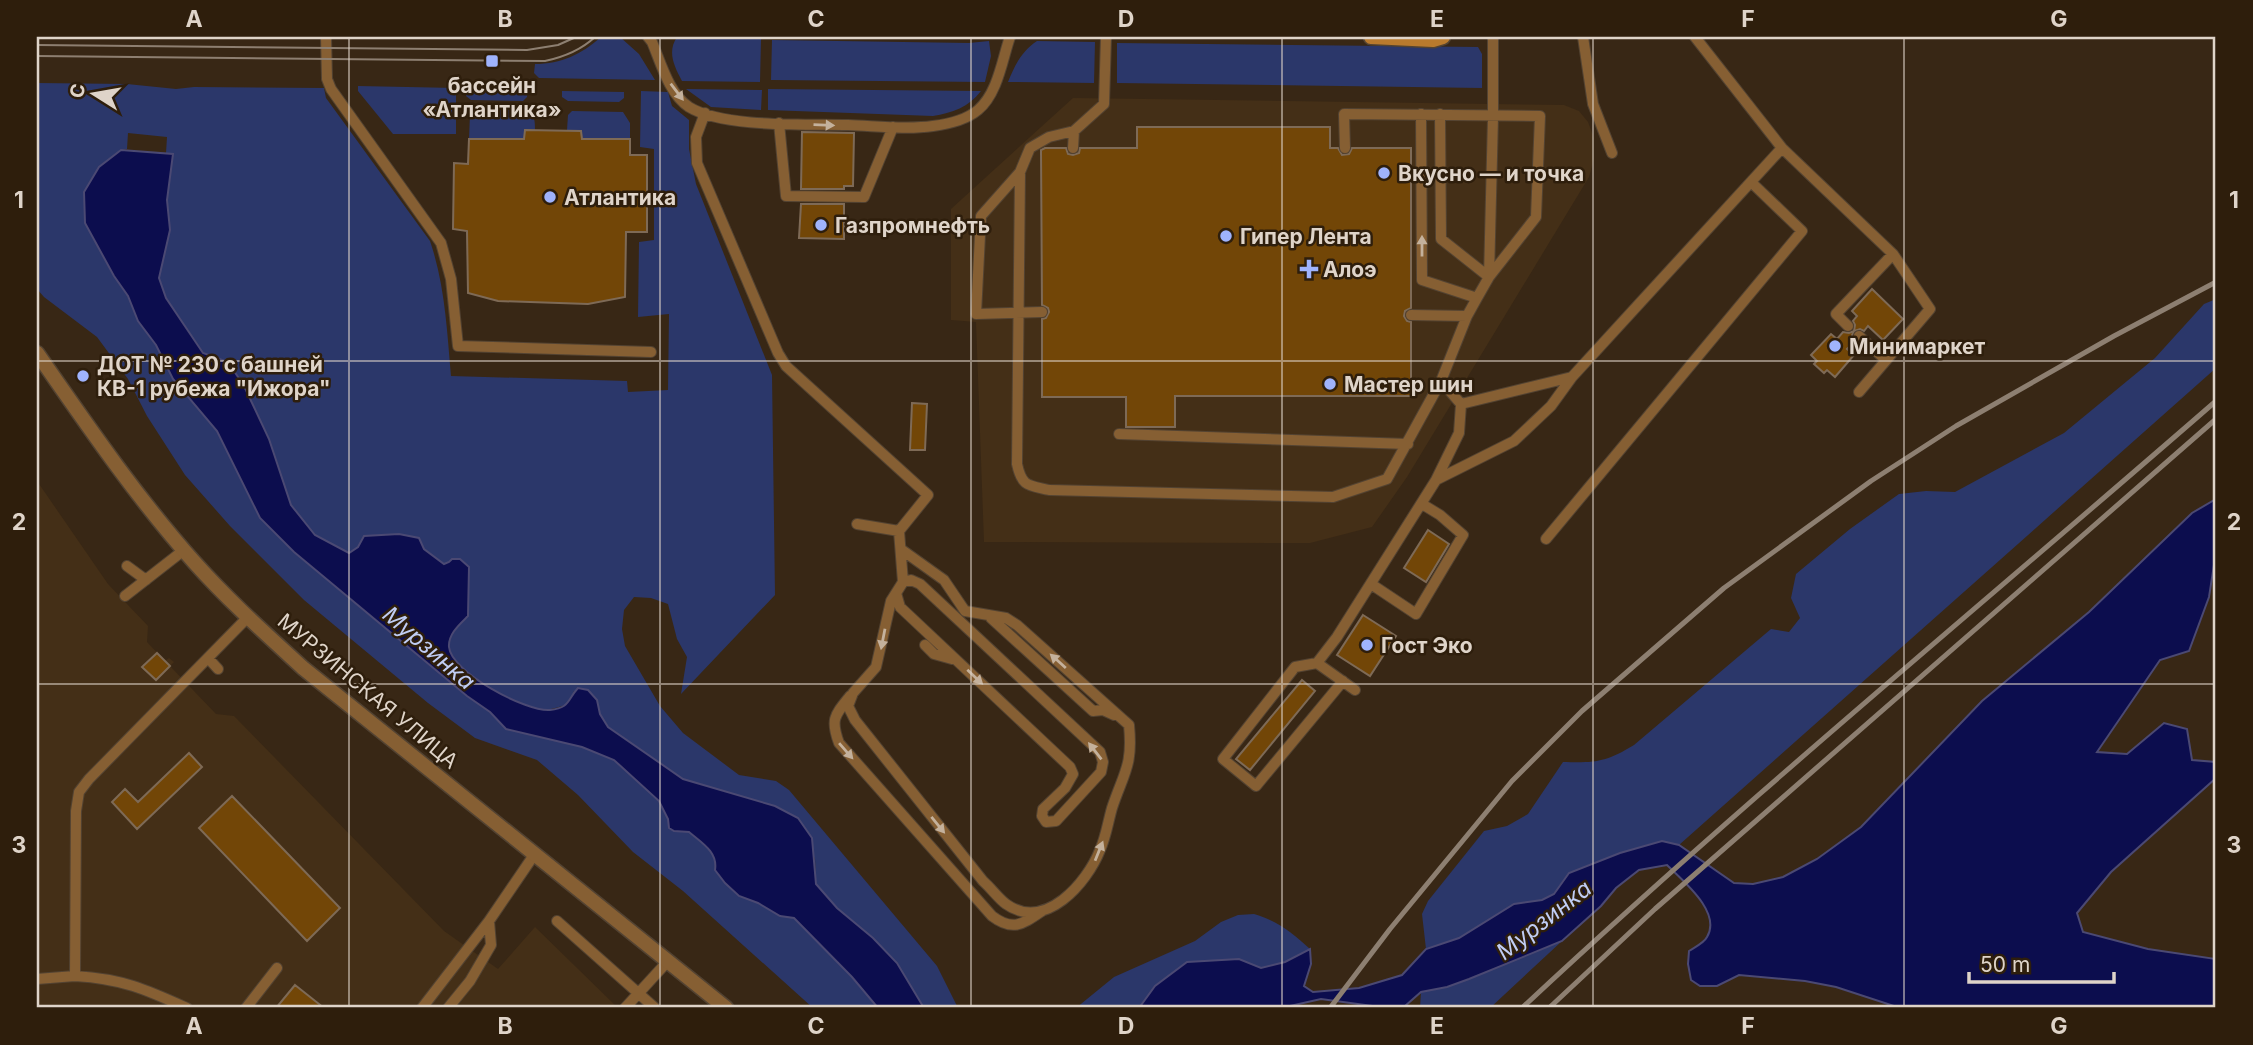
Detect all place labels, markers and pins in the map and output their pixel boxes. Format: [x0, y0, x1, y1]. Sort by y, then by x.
marker: бассейн «Атлантика» [484, 53, 500, 69]
place label: бассейн «Атлантика» [422, 73, 562, 122]
place label: Вкусно — и точка [1398, 161, 1584, 186]
marker: Вкусно — и точка [1376, 165, 1392, 181]
place label: Атлантика [564, 185, 676, 210]
marker: Атлантика [542, 189, 558, 205]
place label: Газпромнефть [835, 213, 990, 238]
marker: Газпромнефть [813, 217, 829, 233]
place label: Гипер Лента [1240, 224, 1372, 249]
marker: Гипер Лента [1218, 228, 1234, 244]
place label: Алоэ [1323, 257, 1377, 282]
marker: Алоэ [1301, 261, 1317, 277]
place label: Минимаркет [1849, 334, 1986, 359]
marker: Минимаркет [1827, 338, 1843, 354]
place label: ДОТ № 230 с башней КВ-1 рубежа "Ижора" [97, 352, 331, 401]
marker: ДОТ № 230 с башней КВ-1 рубежа "Ижора" [75, 368, 91, 384]
place label: Мастер шин [1344, 372, 1473, 397]
marker: Мастер шин [1322, 376, 1338, 392]
place label: Гост Эко [1381, 633, 1473, 658]
marker: Гост Эко [1359, 637, 1375, 653]

